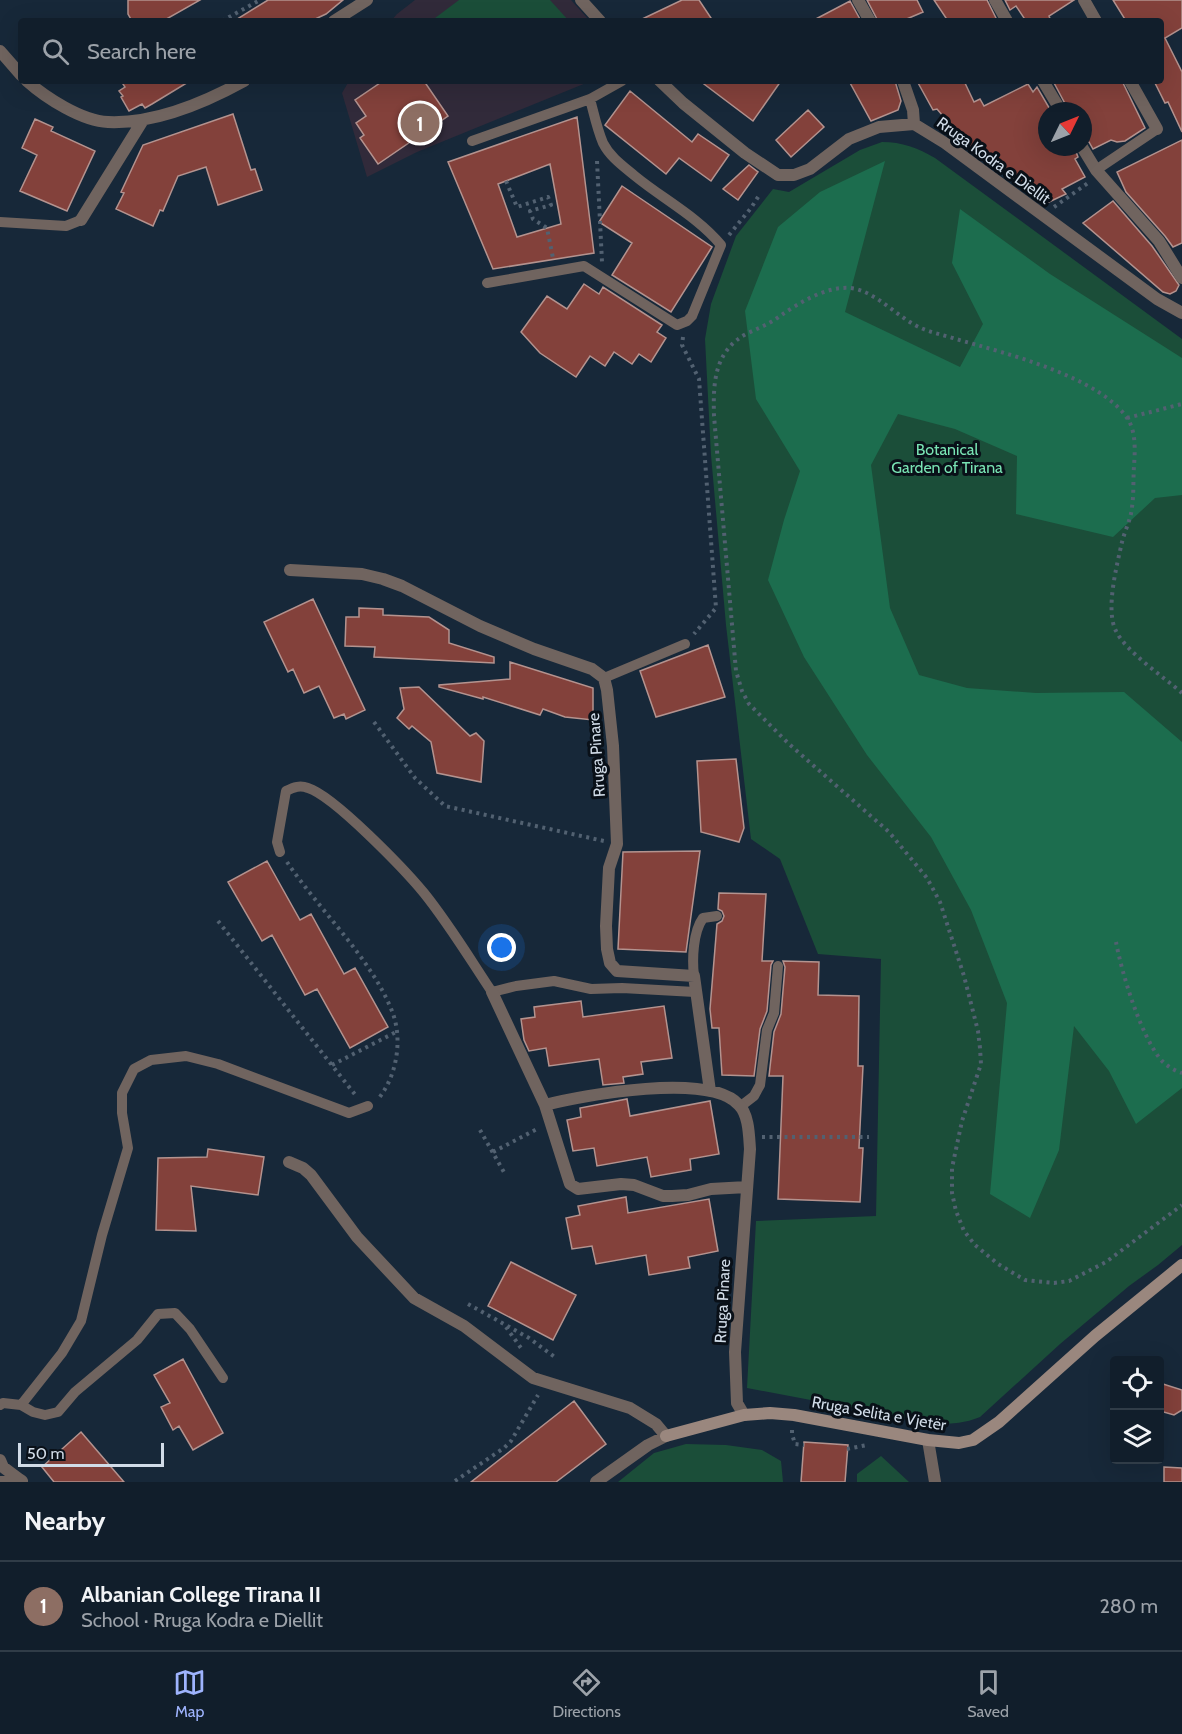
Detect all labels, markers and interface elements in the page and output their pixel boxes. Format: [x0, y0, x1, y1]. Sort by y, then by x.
search box [18, 18, 1164, 84]
icon: search [39, 35, 72, 68]
text: Search here [87, 38, 196, 65]
pin: 1 [400, 100, 440, 146]
north arrow [1038, 102, 1092, 156]
street label: Rruga Kodra e Diellit [933, 113, 1055, 208]
park label: Botanical Garden of Tirana [891, 440, 1003, 477]
street label: Rruga Pinare [584, 712, 609, 798]
your location [487, 933, 516, 962]
street label: Rruga Pinare [711, 1258, 734, 1344]
map controls [1110, 1356, 1164, 1464]
button: locate [1110, 1356, 1164, 1410]
street label: Rruga Selita e Vjetër [810, 1392, 948, 1435]
button: layers [1110, 1410, 1164, 1464]
scale bar [18, 1440, 164, 1468]
text: 50 m [27, 1444, 64, 1463]
text: Nearby [24, 1505, 105, 1537]
text: Albanian College Tirana II [81, 1581, 321, 1608]
text: 1 [40, 1594, 47, 1618]
text: 280 m [1099, 1594, 1158, 1618]
text: School · Rruga Kodra e Diellit [81, 1608, 323, 1632]
tab: Map [173, 1666, 206, 1721]
tab: Directions [553, 1666, 621, 1721]
tab: Saved [967, 1666, 1009, 1721]

